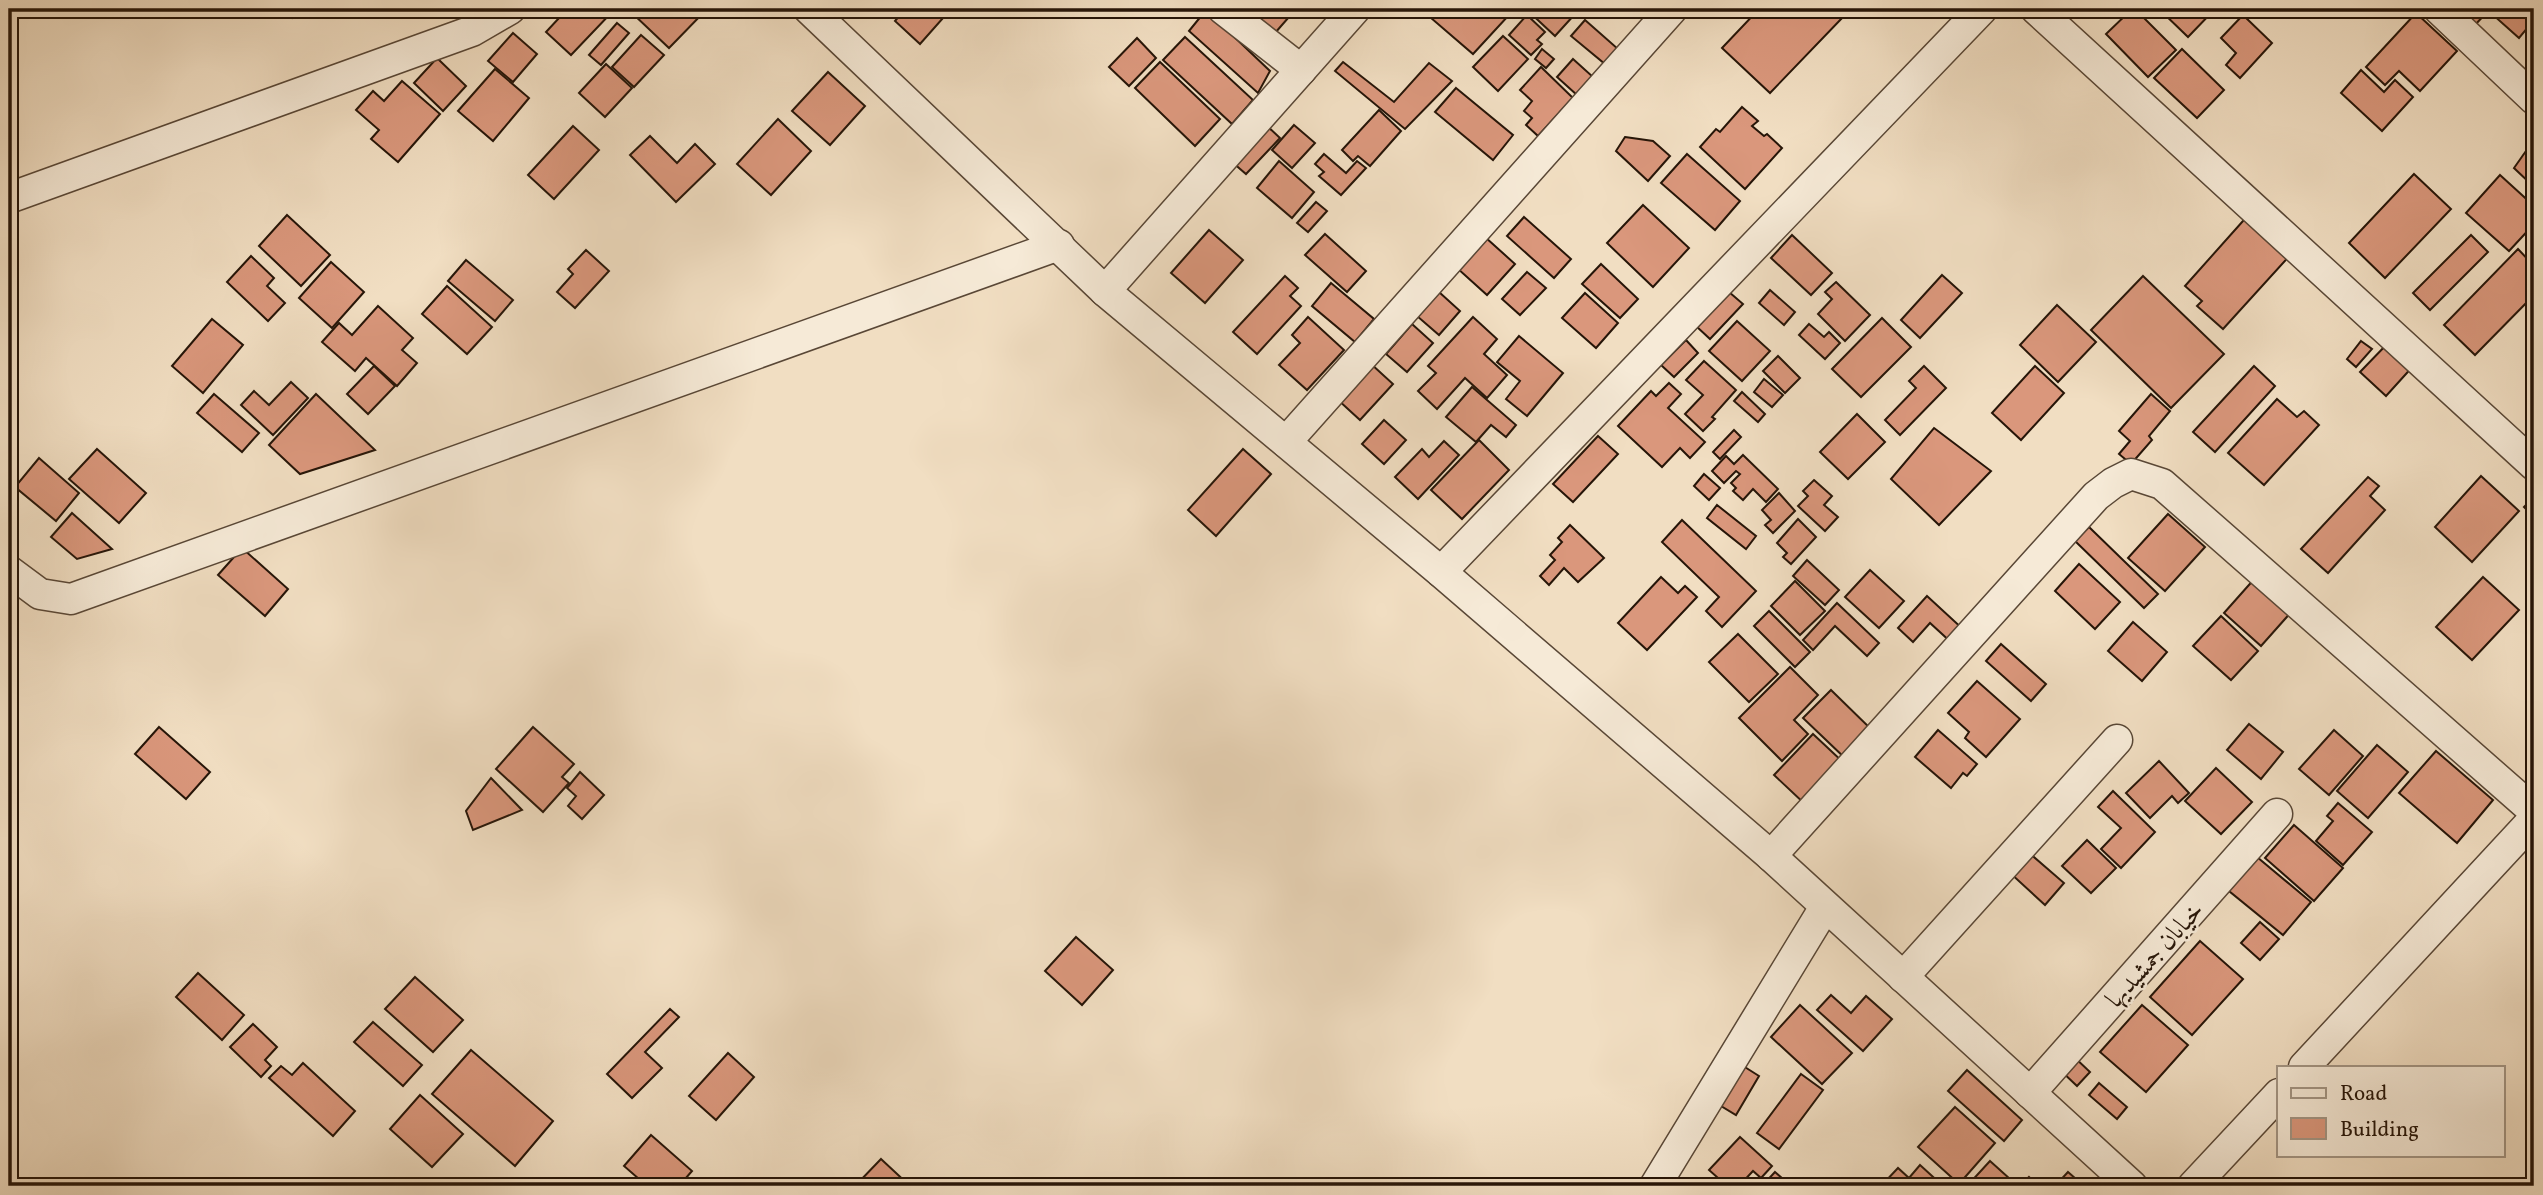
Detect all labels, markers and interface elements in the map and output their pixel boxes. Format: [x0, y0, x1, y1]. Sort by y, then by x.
street label: خیابان جمشیدیها [2098, 894, 2213, 1017]
legend [2277, 1066, 2504, 1156]
text: Road [2340, 1080, 2387, 1109]
text: Building [2340, 1116, 2419, 1145]

